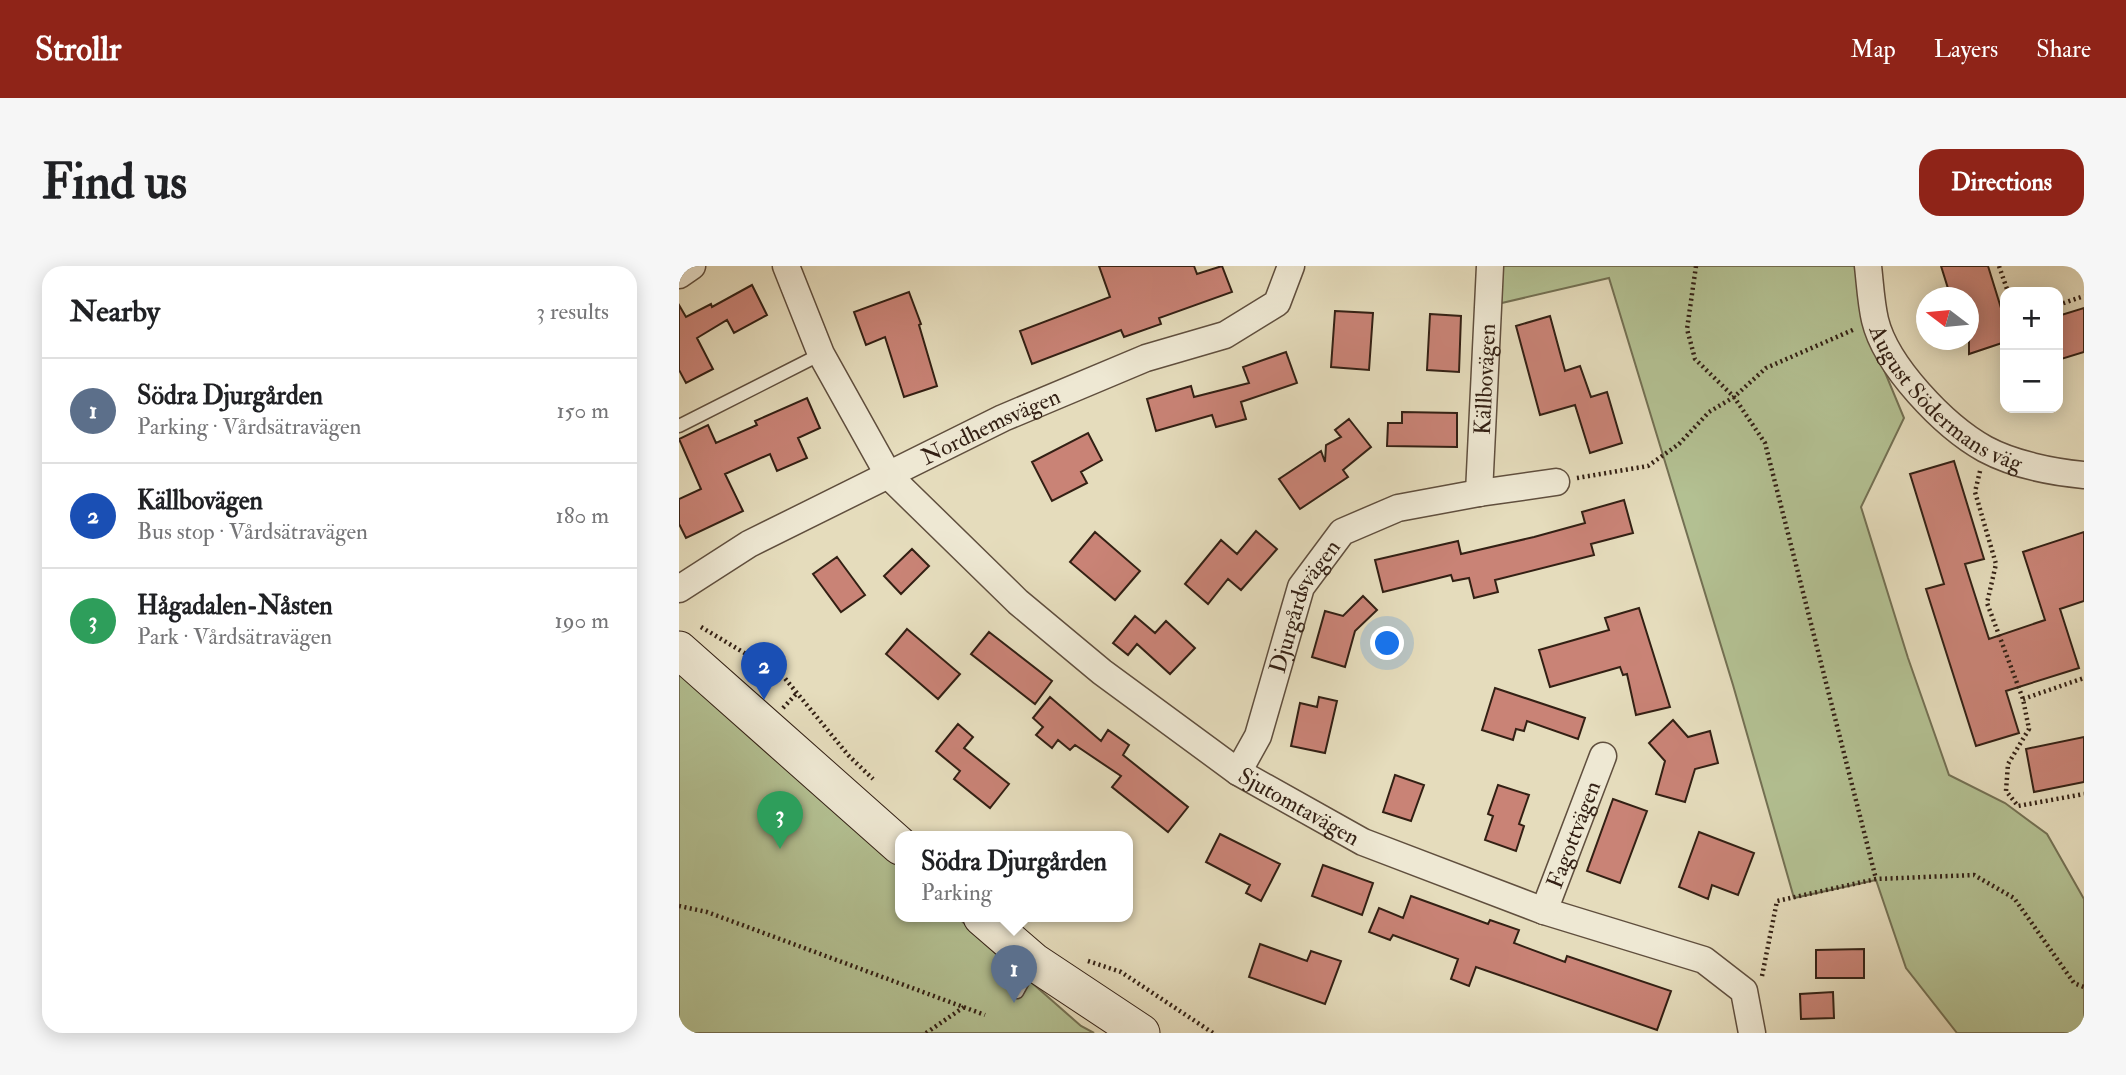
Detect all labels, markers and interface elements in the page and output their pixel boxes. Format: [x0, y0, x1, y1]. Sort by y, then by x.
text: Strollr [35, 29, 121, 70]
text: Map [1851, 34, 1896, 65]
text: Layers [1934, 34, 1998, 65]
text: Share [2036, 34, 2091, 65]
button: Directions [1919, 149, 2084, 216]
text: Find us [42, 152, 187, 213]
north arrow [1916, 287, 1979, 350]
map controls [2000, 287, 2063, 413]
button: + [2000, 287, 2063, 350]
text: Nearby [70, 293, 160, 330]
text: 3 results [536, 297, 609, 326]
street label: August Södermans väg [1862, 320, 2026, 478]
street label: Källbovägen [1468, 323, 1502, 436]
button: − [2000, 350, 2063, 413]
text: Södra Djurgården [137, 380, 323, 412]
street label: Nordhemsvägen [916, 382, 1065, 471]
text: 1 [89, 396, 97, 425]
text: 150 m [556, 396, 609, 425]
text: Parking · Vårdsätravägen [137, 412, 361, 441]
text: Källbovägen [137, 485, 263, 517]
text: 2 [87, 501, 99, 530]
text: 180 m [556, 501, 609, 530]
text: Bus stop · Vårdsätravägen [137, 517, 368, 546]
street label: Djurgårdsvägen [1263, 533, 1347, 676]
text: Hågadalen-Nåsten [137, 590, 333, 622]
text: 3 [89, 606, 97, 635]
text: 190 m [555, 606, 609, 635]
text: Park · Vårdsätravägen [137, 622, 332, 651]
your location [1370, 626, 1404, 660]
pin: 2 [741, 642, 787, 700]
street label: Sjutomtavägen [1233, 761, 1365, 852]
street label: Fagottvägen [1540, 777, 1607, 892]
pin: 3 [757, 791, 803, 849]
popup [895, 831, 1133, 922]
text: Södra Djurgården [921, 846, 1107, 878]
text: Parking [921, 878, 992, 907]
pin: 1 [991, 945, 1037, 1003]

